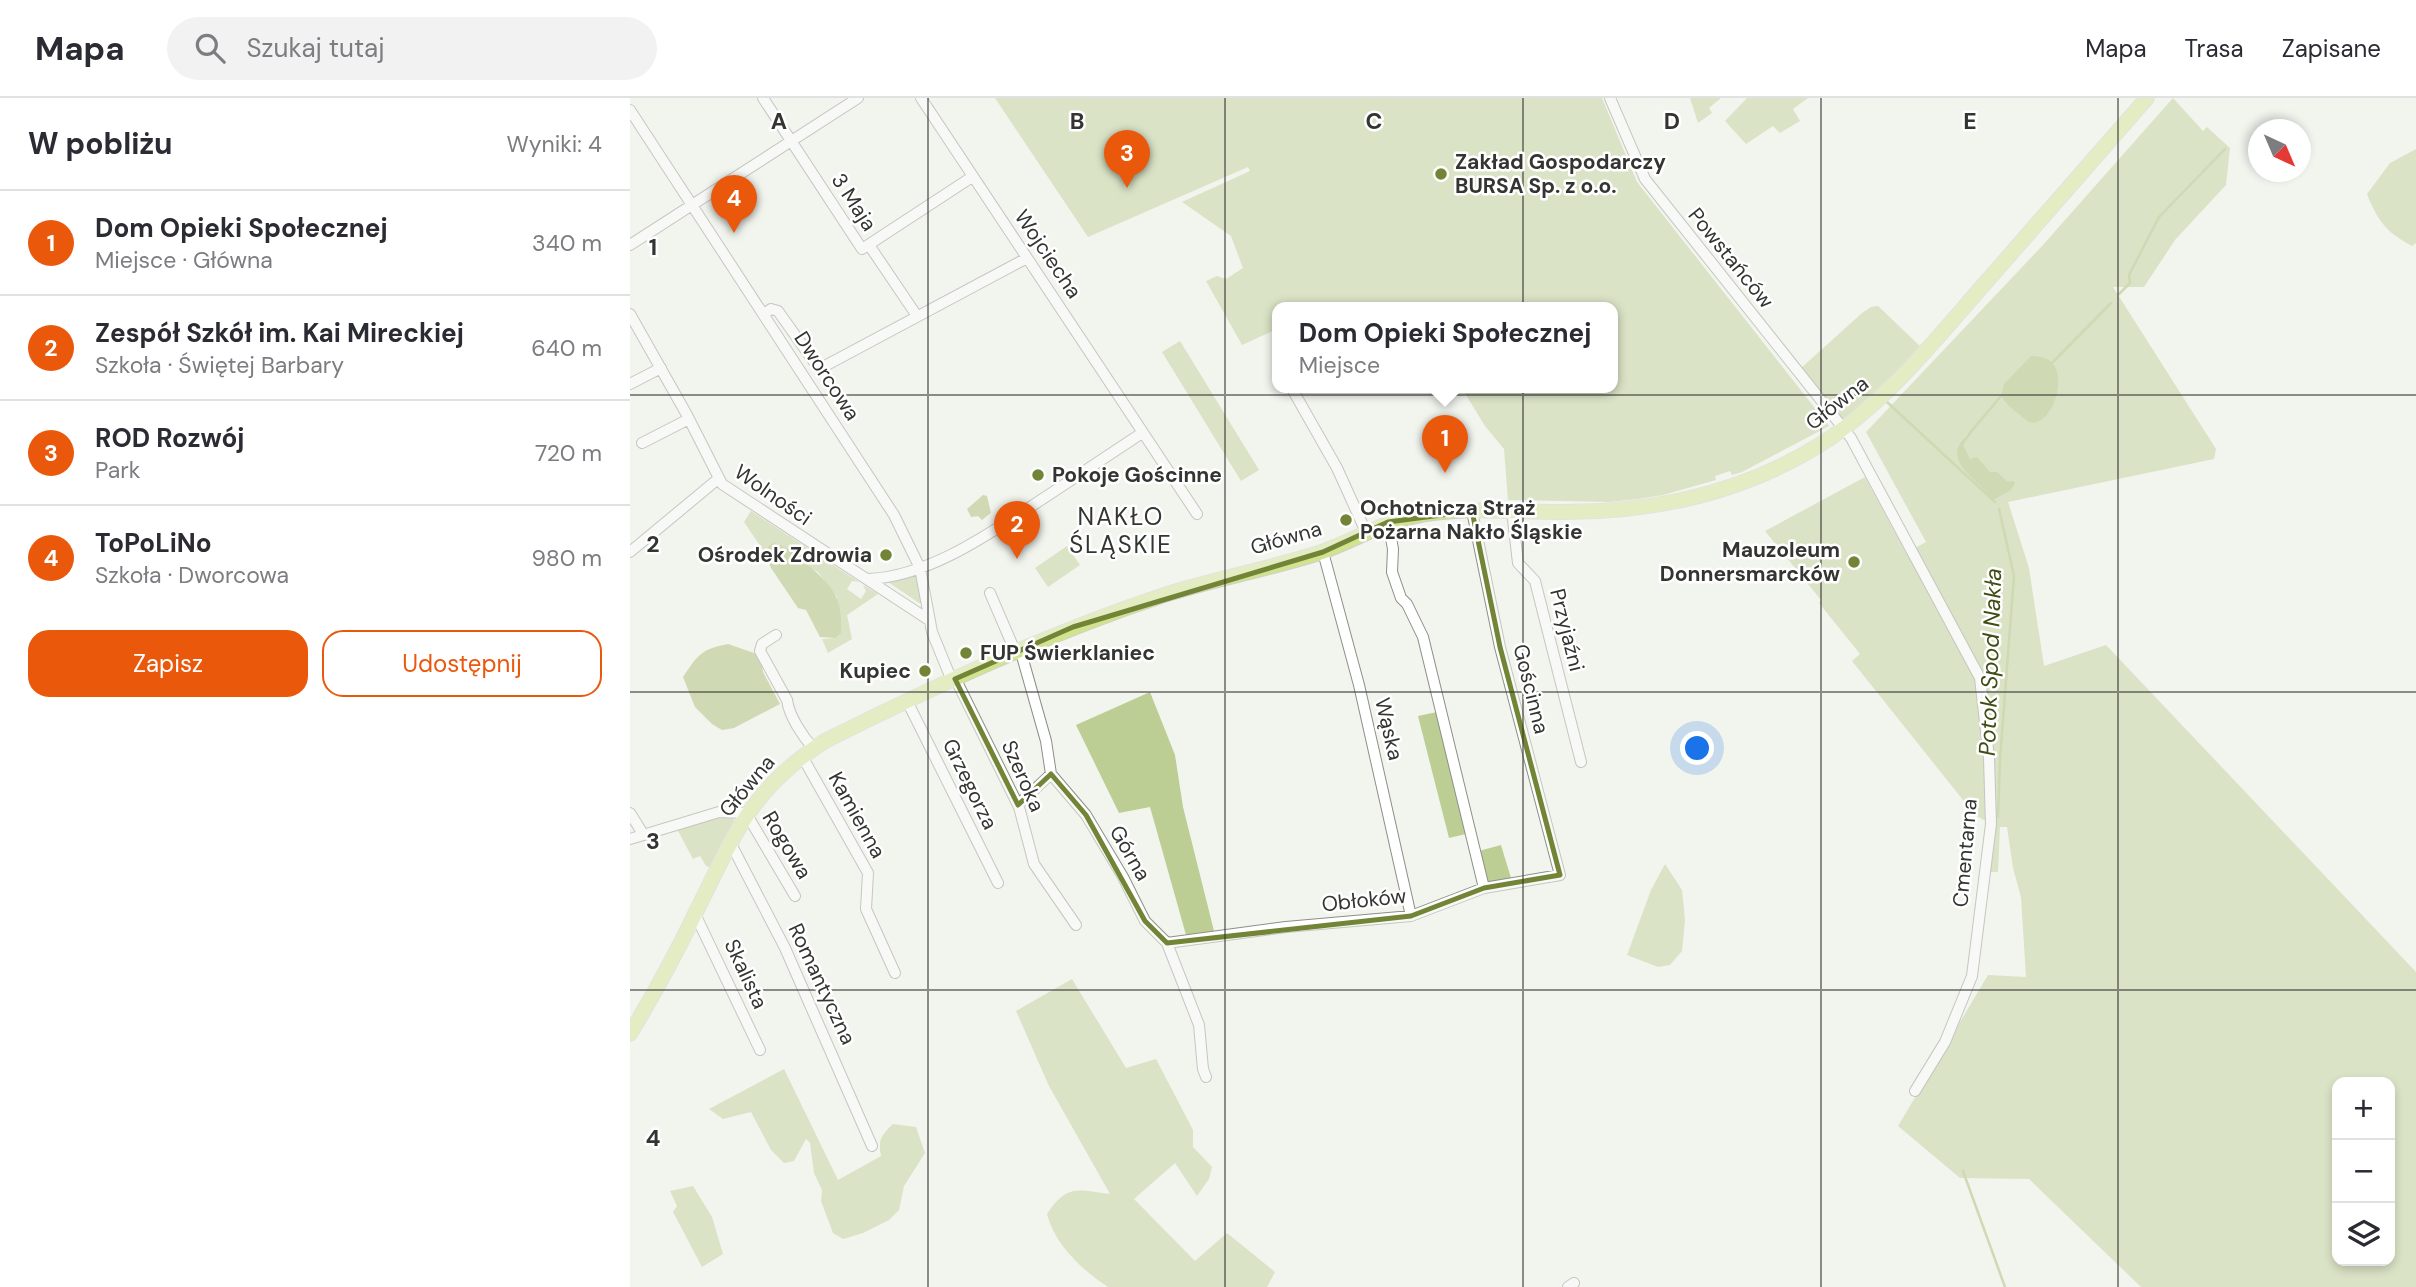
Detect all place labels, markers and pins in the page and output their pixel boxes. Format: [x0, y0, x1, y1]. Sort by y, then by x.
pin: 3 [1104, 130, 1150, 188]
place label: Zakład Gospodarczy BURSA Sp. z o.o. [1455, 148, 1666, 200]
marker: Zakład Gospodarczy BURSA Sp. z o.o. [1433, 166, 1449, 182]
pin: 4 [711, 175, 757, 233]
pin: 1 [1422, 415, 1468, 473]
place label: Pokoje Gościnne [1052, 461, 1222, 489]
marker: Pokoje Gościnne [1030, 467, 1046, 483]
place label: Ochotnicza Straż Pożarna Nakło Śląskie [1360, 494, 1583, 546]
pin: 2 [994, 501, 1040, 559]
marker: Ochotnicza Straż Pożarna Nakło Śląskie [1338, 512, 1354, 528]
place label: Mauzoleum Donnersmarcków [1660, 536, 1840, 588]
place label: Ośrodek Zdrowia [698, 541, 872, 569]
marker: Ośrodek Zdrowia [878, 547, 894, 563]
marker: Mauzoleum Donnersmarcków [1846, 554, 1862, 570]
place label: FUP Świerklaniec [980, 639, 1155, 667]
marker: FUP Świerklaniec [958, 645, 974, 661]
place label: Kupiec [840, 657, 911, 685]
marker: Kupiec [917, 663, 933, 679]

